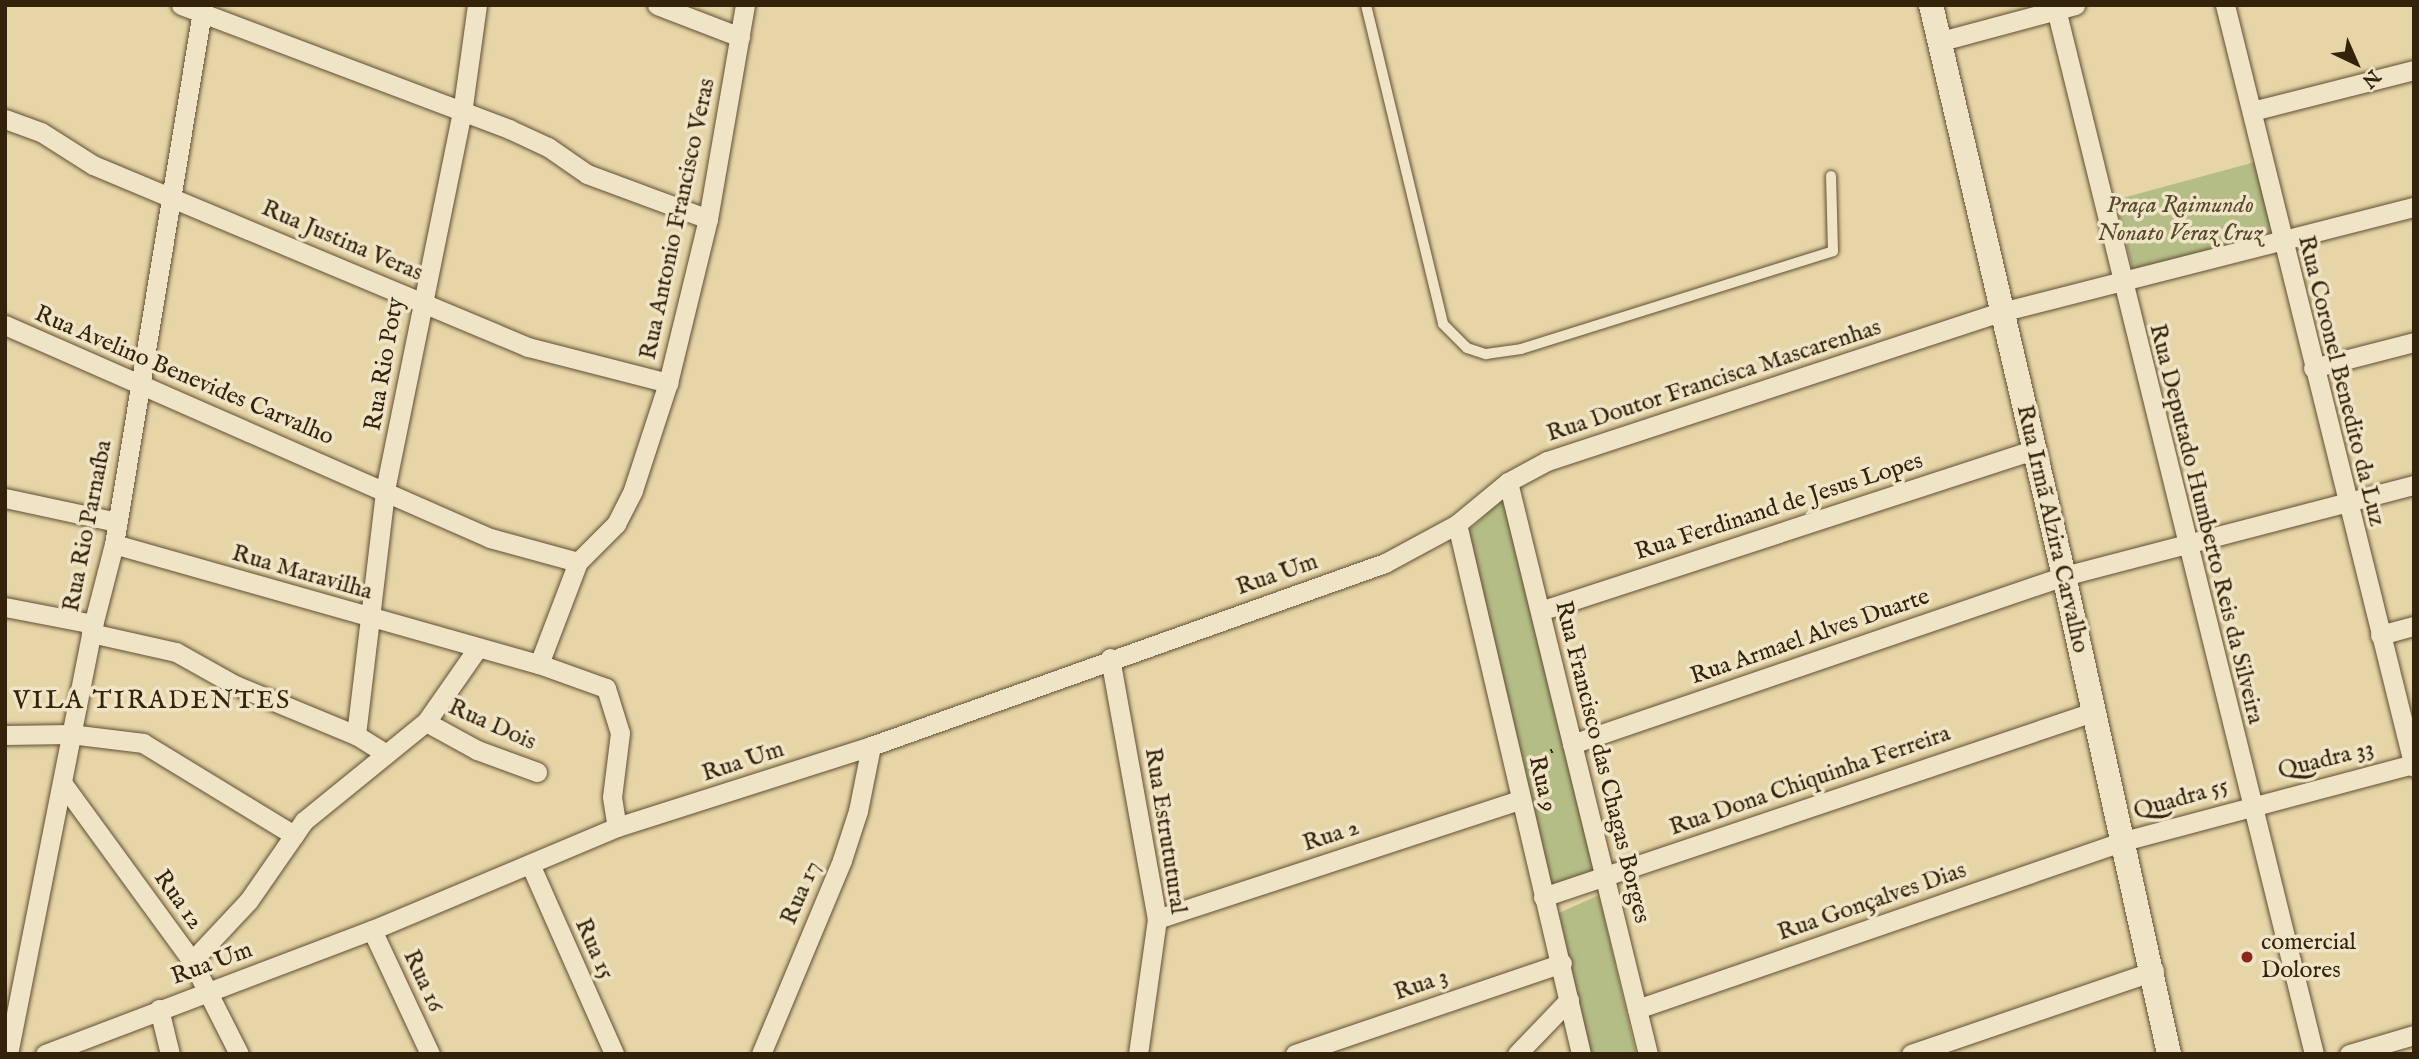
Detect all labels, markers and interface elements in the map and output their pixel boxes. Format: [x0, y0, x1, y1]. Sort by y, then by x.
north arrow [2321, 28, 2391, 98]
text: N [2356, 64, 2385, 92]
street label: Rua Antonio Francisco Veras [634, 76, 722, 362]
park label: Praça Raimundo Nonato Veraz Cruz [2097, 192, 2263, 248]
street label: Rua Justina Veras [257, 194, 427, 288]
street label: Rua Coronel Benedito da Luz [2291, 233, 2391, 529]
street label: Rua Rio Poty [359, 295, 411, 433]
street label: Rua Avelino Benevides Carvalho [30, 300, 338, 452]
street label: Rua Doutor Francisca Mascarenhas [1543, 313, 1885, 449]
street label: Rua Deputado Humberto Reis da Silveira [2142, 321, 2270, 727]
street label: Rua Irmã Alzira Carvalho [2009, 402, 2095, 656]
street label: Rua Rio Parnaíba [57, 438, 119, 614]
street label: Rua Ferdinand de Jesus Lopes [1632, 447, 1926, 567]
street label: Rua Maravilha [228, 539, 376, 607]
street label: Rua Um [1232, 548, 1322, 602]
street label: Rua Armael Alves Duarte [1687, 583, 1933, 691]
street label: Rua Francisco das Chagas Borges [1548, 598, 1656, 926]
district label: VILA TIRADENTES [15, 685, 289, 717]
street label: Rua Dois [444, 693, 540, 757]
street label: Rua Dona Chiquinha Ferreira [1666, 719, 1954, 843]
street label: Quadra 33 [2275, 734, 2377, 786]
street label: Rua Um [698, 735, 788, 789]
street label: Rua Estrututural [1138, 746, 1192, 916]
street label: Rua 9 [1522, 753, 1562, 815]
street label: Quadra 55 [2130, 772, 2232, 826]
street label: Rua 2 [1299, 813, 1363, 859]
street label: Rua Gonçalves Dias [1774, 856, 1970, 948]
street label: Rua 17 [775, 857, 827, 929]
street label: Rua 12 [147, 865, 209, 935]
street label: Rua 15 [568, 914, 620, 984]
place label: comercial Dolores [2261, 929, 2356, 985]
street label: Rua Um [167, 936, 257, 992]
street label: Rua 16 [396, 945, 450, 1017]
marker: comercial Dolores [2239, 949, 2255, 965]
street label: Rua 3 [1390, 962, 1452, 1008]

